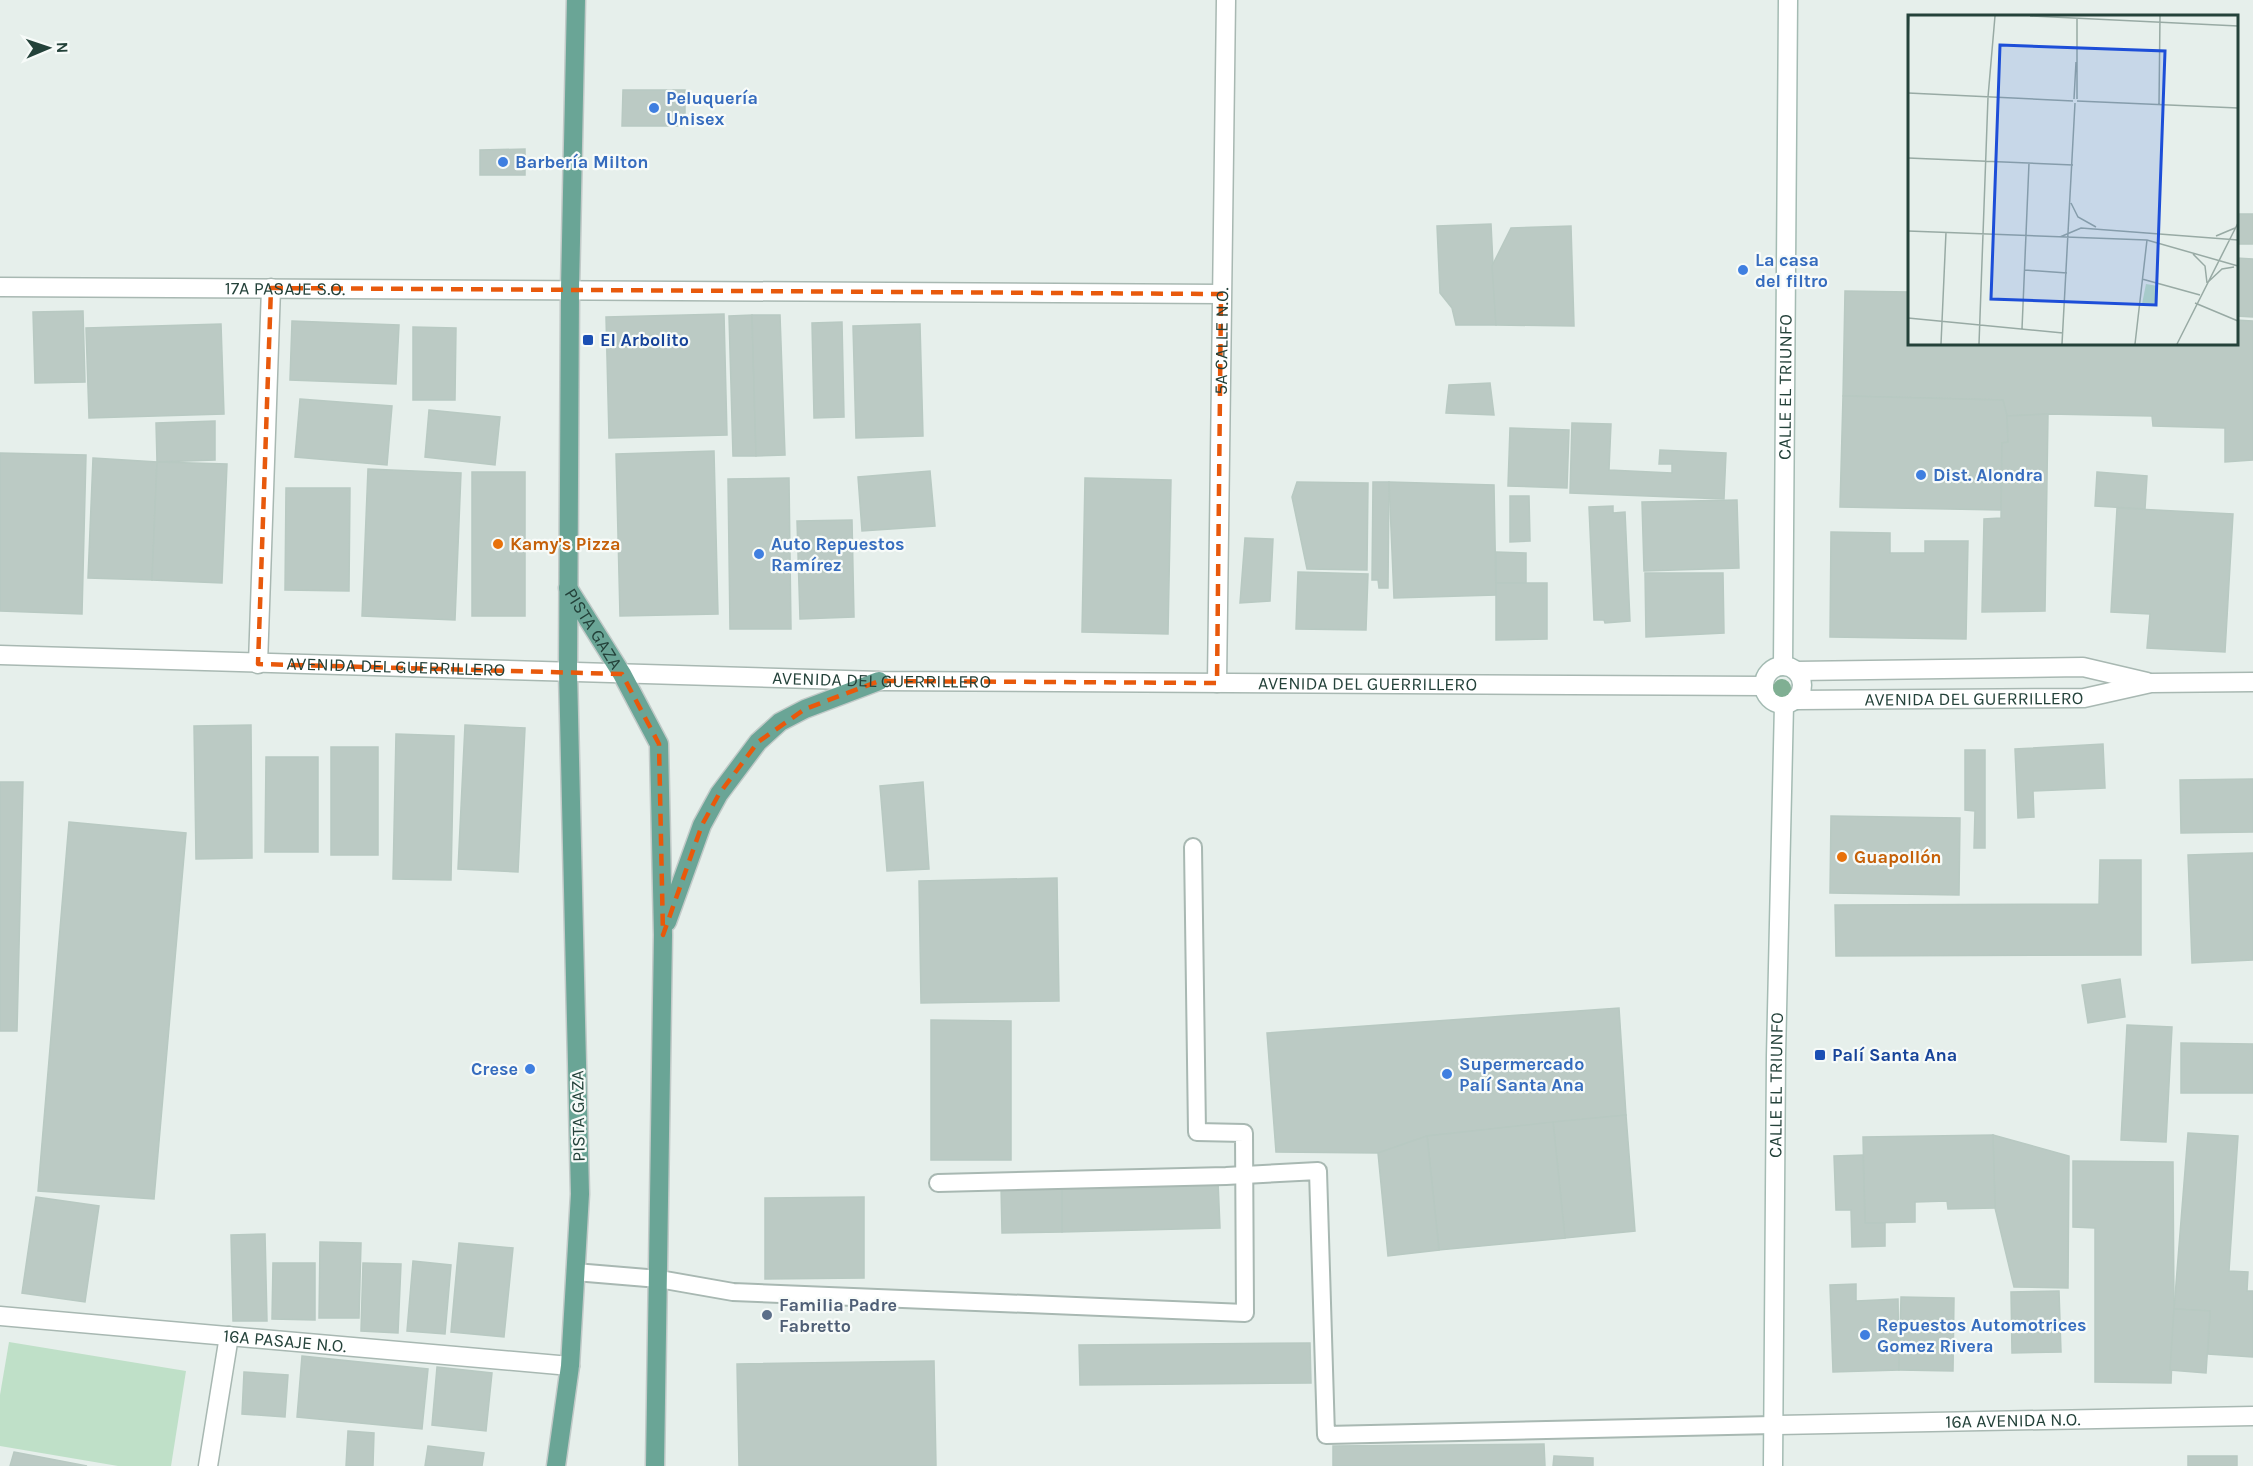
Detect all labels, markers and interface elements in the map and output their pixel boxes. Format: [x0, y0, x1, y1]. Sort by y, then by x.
inset map [1908, 15, 2238, 345]
north arrow [18, 18, 78, 78]
text: N [53, 41, 72, 54]
place label: Peluquería Unisex [666, 87, 758, 130]
marker: Peluquería Unisex [647, 101, 661, 115]
place label: Barbería Milton [515, 151, 649, 173]
marker: Barbería Milton [496, 155, 510, 169]
place label: La casa del filtro [1755, 249, 1828, 292]
marker: La casa del filtro [1736, 263, 1750, 277]
street label: 17A PASAJE S.O. [225, 277, 345, 300]
street label: 5A CALLE N.O. [1210, 287, 1233, 395]
street label: CALLE EL TRIUNFO [1774, 314, 1797, 460]
place label: El Arbolito [600, 329, 689, 351]
marker: El Arbolito [581, 333, 595, 347]
place label: Dist. Alondra [1933, 464, 2043, 486]
marker: Dist. Alondra [1914, 468, 1928, 482]
place label: Kamy's Pizza [510, 533, 620, 555]
place label: Auto Repuestos Ramírez [771, 533, 905, 576]
marker: Kamy's Pizza [491, 537, 505, 551]
marker: Auto Repuestos Ramírez [752, 547, 766, 561]
street label: PISTA GAZA [560, 584, 627, 673]
street label: AVENIDA DEL GUERRILLERO [286, 652, 506, 681]
street label: AVENIDA DEL GUERRILLERO [772, 667, 991, 693]
street label: AVENIDA DEL GUERRILLERO [1258, 672, 1477, 695]
street label: AVENIDA DEL GUERRILLERO [1864, 687, 2084, 711]
place label: Guapollón [1854, 846, 1942, 868]
marker: Guapollón [1835, 850, 1849, 864]
street label: CALLE EL TRIUNFO [1764, 1012, 1788, 1158]
place label: Palí Santa Ana [1832, 1044, 1957, 1066]
marker: Palí Santa Ana [1813, 1048, 1827, 1062]
place label: Supermercado Palí Santa Ana [1459, 1053, 1584, 1096]
place label: Crese [471, 1058, 518, 1080]
marker: Crese [523, 1062, 537, 1076]
marker: Supermercado Palí Santa Ana [1440, 1067, 1454, 1081]
street label: PISTA GAZA [566, 1070, 590, 1162]
place label: Familia Padre Fabretto [779, 1294, 897, 1337]
marker: Familia Padre Fabretto [760, 1308, 774, 1322]
place label: Repuestos Automotrices Gomez Rivera [1877, 1314, 2087, 1357]
street label: 16A PASAJE N.O. [222, 1325, 348, 1357]
marker: Repuestos Automotrices Gomez Rivera [1858, 1328, 1872, 1342]
street label: 16A AVENIDA N.O. [1945, 1408, 2081, 1433]

